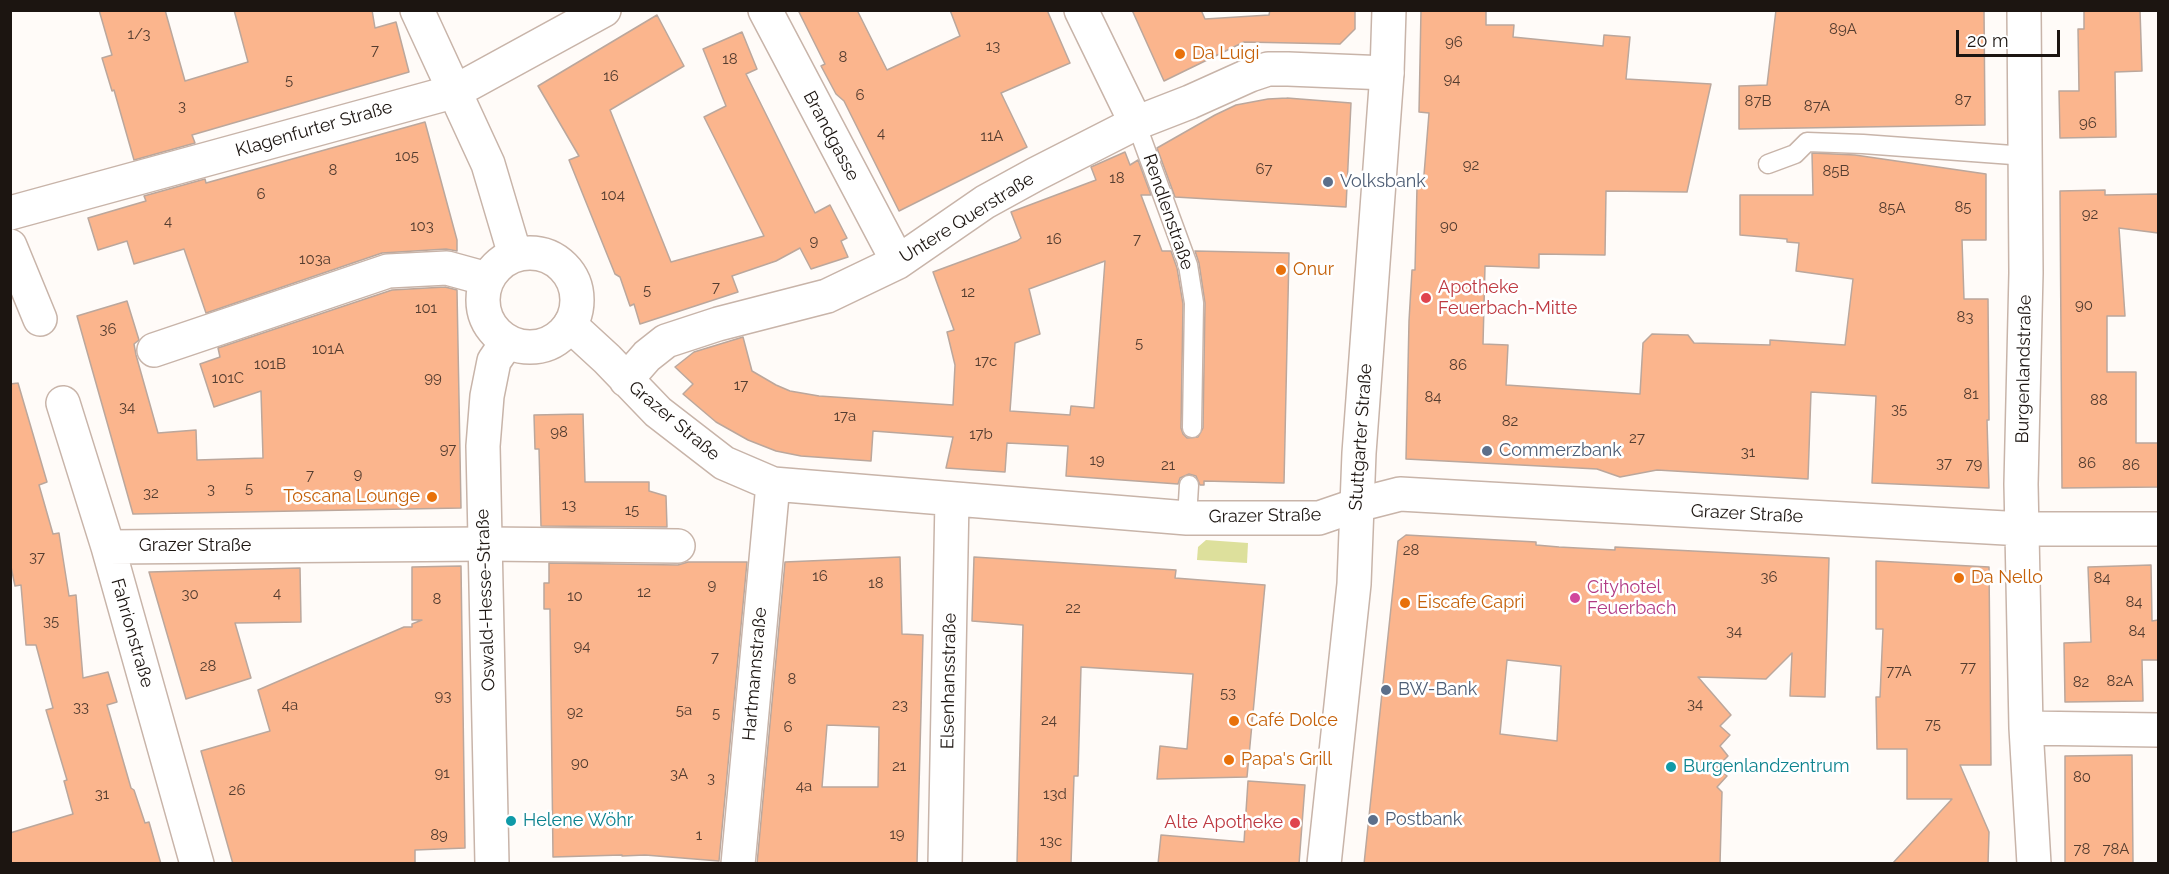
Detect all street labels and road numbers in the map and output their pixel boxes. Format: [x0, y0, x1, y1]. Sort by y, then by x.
street label: Brandgasse [798, 87, 864, 185]
street label: Klagenfurter Straße [233, 96, 395, 162]
street label: Rendlenstraße [1138, 151, 1198, 273]
street label: Untere Querstraße [896, 168, 1038, 268]
street label: Burgenlandstraße [2012, 295, 2036, 443]
street label: Stuttgarter Straße [1345, 363, 1377, 511]
street label: Grazer Straße [624, 377, 724, 465]
street label: Grazer Straße [1690, 500, 1804, 528]
street label: Grazer Straße [1209, 504, 1321, 528]
street label: Oswald-Hesse-Straße [472, 508, 500, 692]
street label: Grazer Straße [139, 535, 251, 557]
street label: Fahrionstraße [106, 576, 158, 690]
street label: Hartmannstraße [738, 606, 772, 742]
street label: Elsenhansstraße [937, 613, 961, 749]

